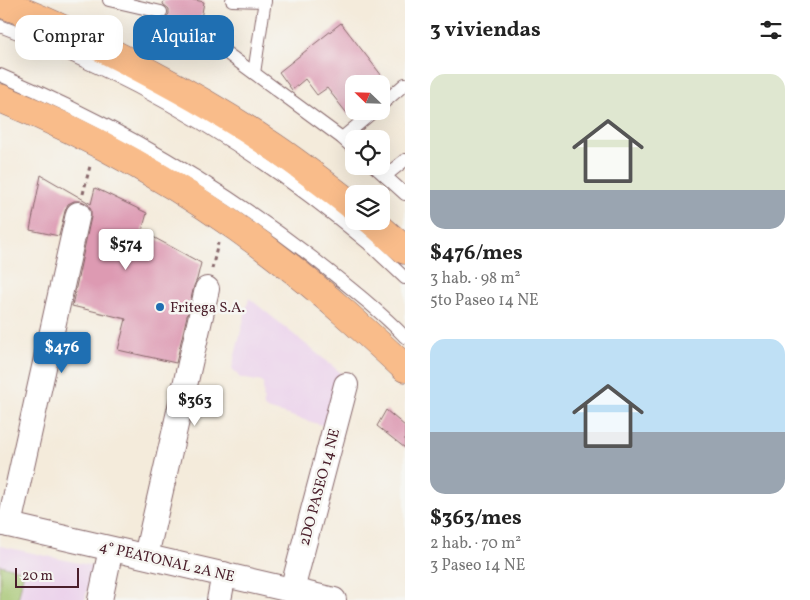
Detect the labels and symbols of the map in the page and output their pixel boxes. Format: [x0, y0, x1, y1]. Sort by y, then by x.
north arrow [345, 75, 390, 120]
pin: $574 [96, 228, 156, 271]
place label: Fritega S.A. [170, 298, 245, 319]
marker: Fritega S.A. [154, 301, 166, 313]
pin: $476 [32, 332, 92, 374]
pin: $363 [165, 384, 225, 427]
street label: 2DO PASEO 14 NE [295, 426, 346, 548]
street label: 4° PEATONAL 2A NE [97, 537, 237, 588]
scale bar [15, 565, 79, 588]

